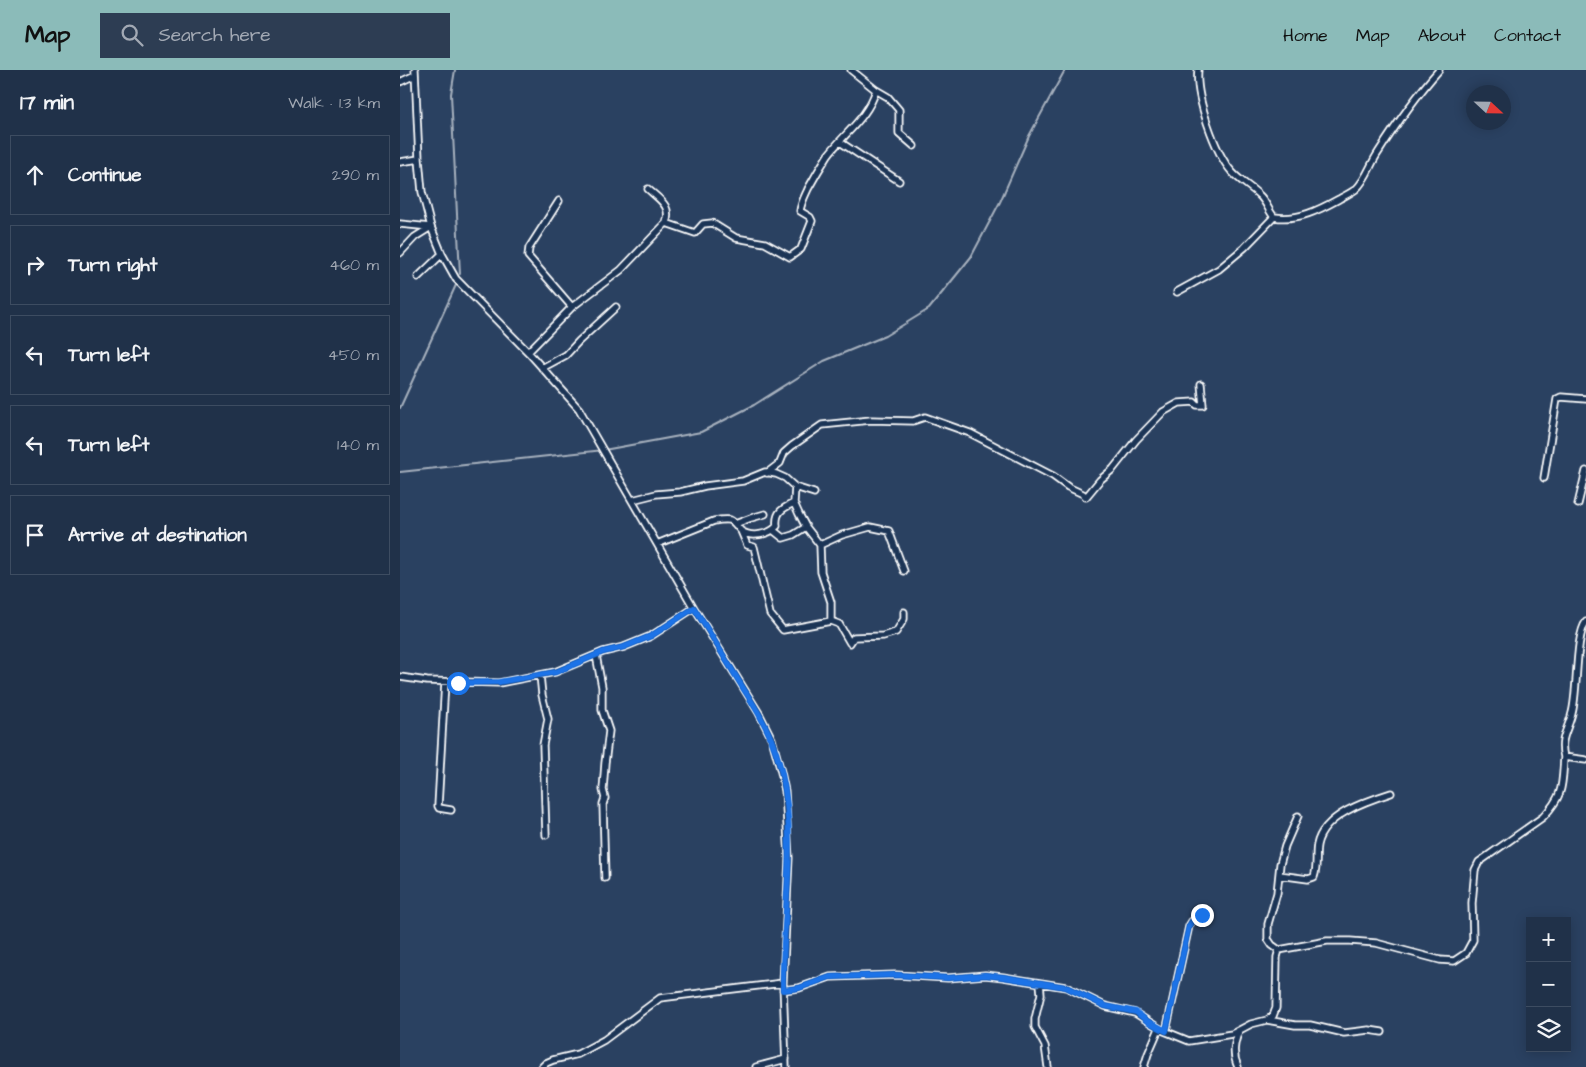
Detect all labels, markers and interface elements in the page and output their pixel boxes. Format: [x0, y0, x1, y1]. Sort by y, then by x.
search box [100, 13, 450, 58]
text: Map [25, 18, 70, 52]
icon: search [118, 21, 146, 49]
text: Search here [158, 22, 271, 49]
text: Home [1283, 23, 1328, 48]
text: Map [1356, 23, 1390, 48]
text: About [1418, 23, 1466, 48]
text: Contact [1494, 23, 1561, 48]
north arrow [1466, 85, 1511, 130]
text: 17 min [20, 88, 74, 117]
text: Walk · 1.3 km [288, 92, 380, 114]
icon: ahead [21, 161, 49, 189]
text: Continue [68, 162, 142, 189]
text: 290 m [332, 164, 379, 186]
icon: right [21, 251, 49, 279]
text: Turn right [68, 252, 157, 279]
text: 460 m [329, 254, 379, 276]
icon: left [21, 341, 49, 369]
text: Turn left [68, 342, 149, 369]
text: 450 m [328, 344, 379, 366]
icon: left [21, 431, 49, 459]
text: Turn left [68, 432, 149, 459]
text: 140 m [337, 434, 379, 456]
icon: arrive [21, 521, 49, 549]
text: Arrive at destination [68, 522, 247, 549]
route start [447, 672, 470, 695]
route end [1191, 904, 1214, 927]
map controls [1526, 917, 1571, 1052]
button: + [1526, 917, 1571, 962]
button: − [1526, 962, 1571, 1007]
button: layers [1526, 1007, 1571, 1052]

